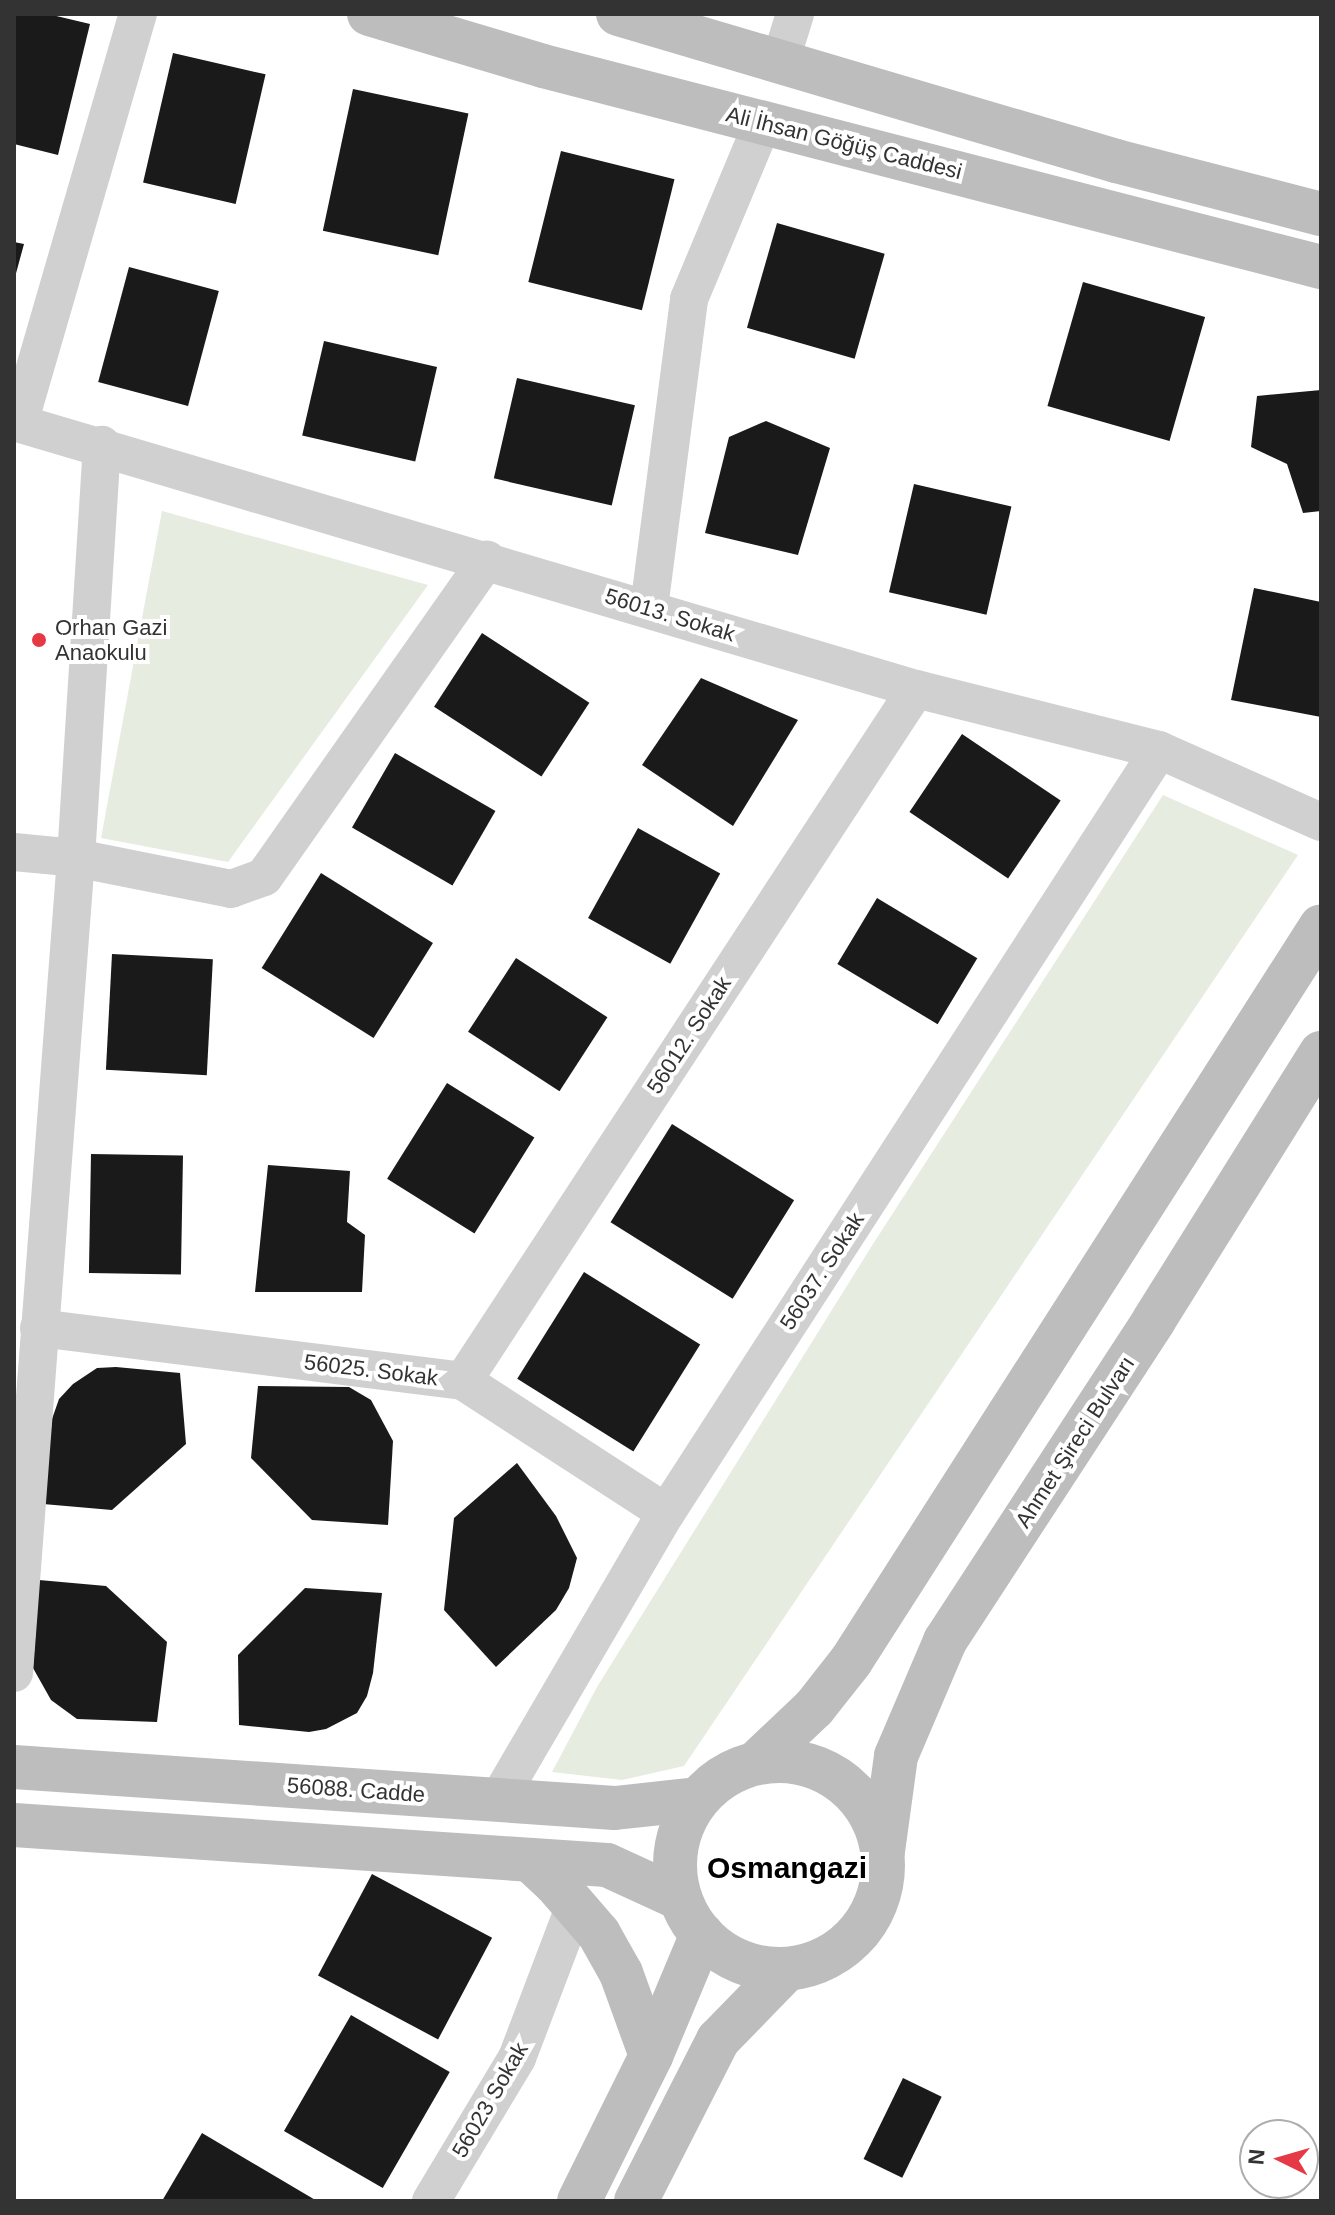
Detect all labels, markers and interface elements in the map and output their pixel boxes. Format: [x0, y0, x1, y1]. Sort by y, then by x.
street label: Ali İhsan Göğüş Caddesi [723, 101, 965, 185]
street label: 56013. Sokak [602, 583, 738, 647]
place label: Orhan Gazi Anaokulu [55, 614, 167, 666]
marker: Orhan Gazi Anaokulu [30, 631, 48, 649]
street label: 56012. Sokak [641, 971, 737, 1099]
street label: 56037. Sokak [774, 1207, 870, 1335]
street label: 56025. Sokak [303, 1349, 439, 1391]
street label: Ahmet Şireci Bulvarı [1010, 1351, 1140, 1533]
street label: 56088. Cadde [286, 1772, 426, 1808]
district label: Osmangazi [707, 1850, 867, 1886]
street label: 56023 Sokak [446, 2038, 534, 2162]
north arrow [1239, 2119, 1319, 2199]
text: N [1243, 2148, 1270, 2166]

